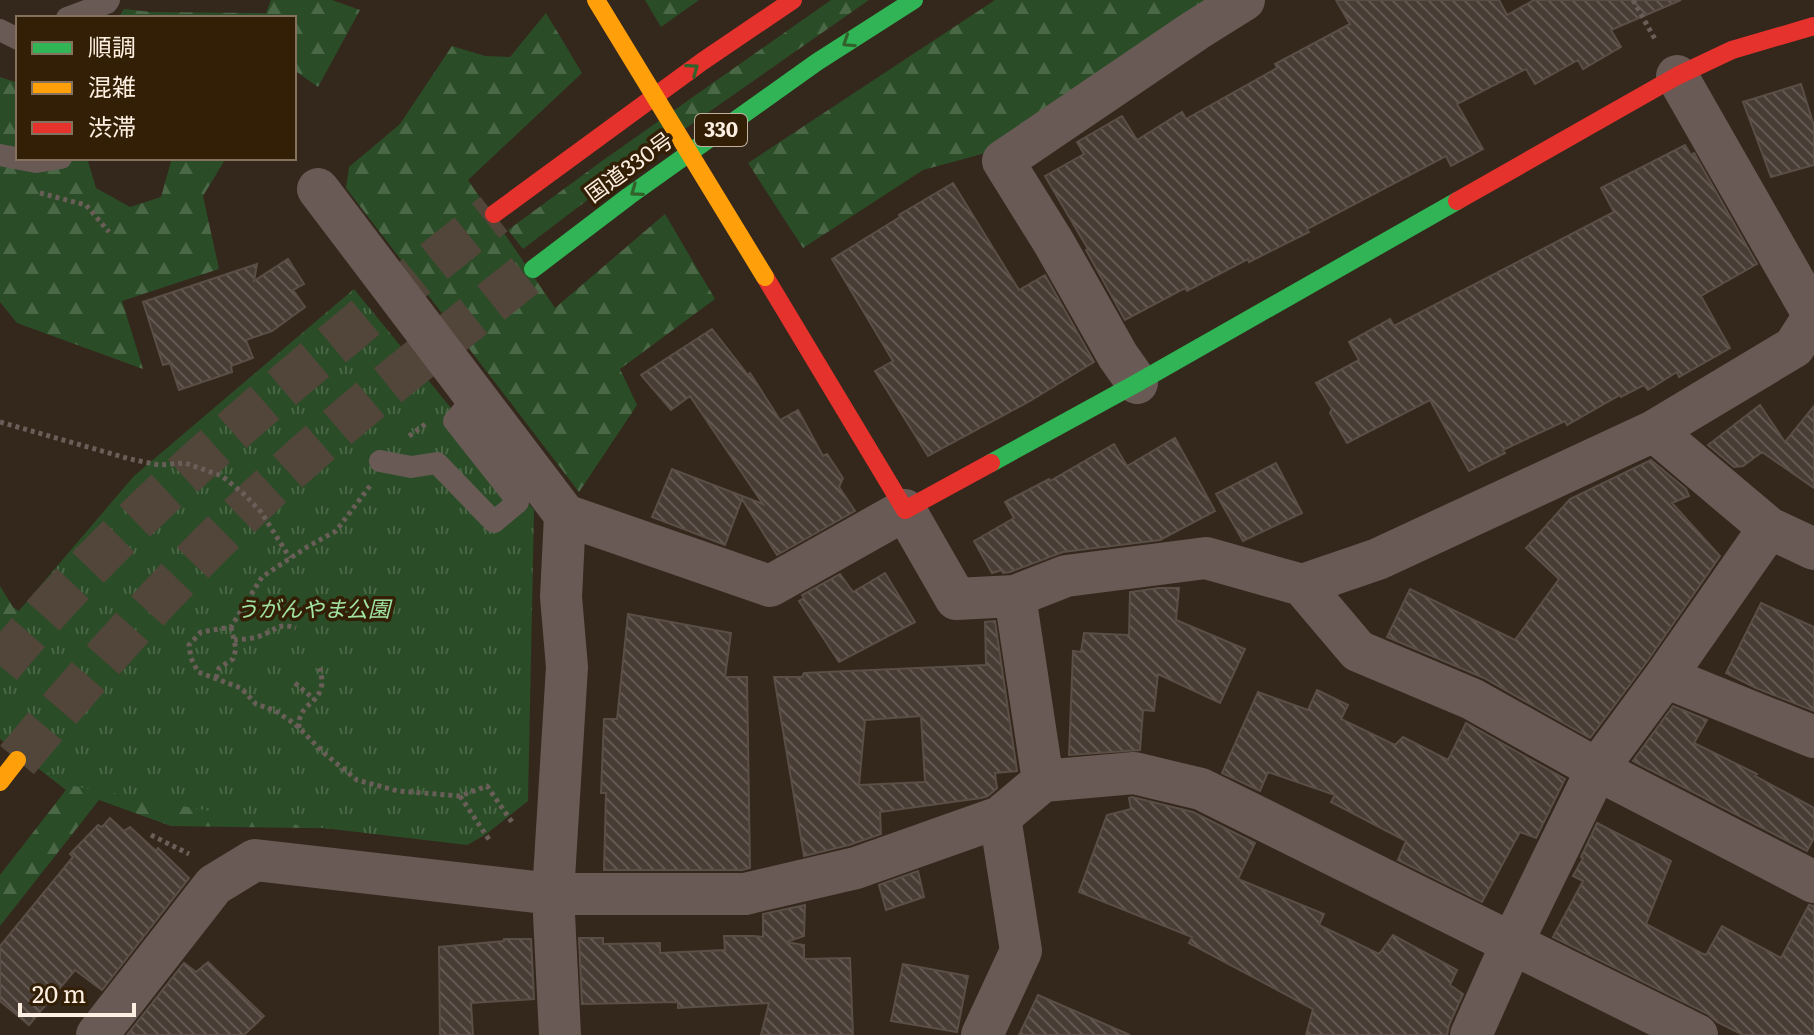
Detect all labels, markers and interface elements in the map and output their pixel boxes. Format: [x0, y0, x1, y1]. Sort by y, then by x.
legend [16, 16, 296, 160]
text: 順調 [88, 28, 136, 63]
one-way arrow [843, 32, 857, 47]
one-way arrow [684, 64, 698, 79]
text: 混雑 [88, 68, 136, 103]
text: 渋滞 [88, 108, 136, 143]
road number: 330 [695, 114, 747, 146]
street label: 国道330号 [577, 122, 679, 209]
one-way arrow [630, 182, 644, 196]
park label: うがんやま公園 [236, 591, 393, 624]
scale bar [20, 967, 134, 1017]
text: 20 m [32, 975, 86, 1010]

